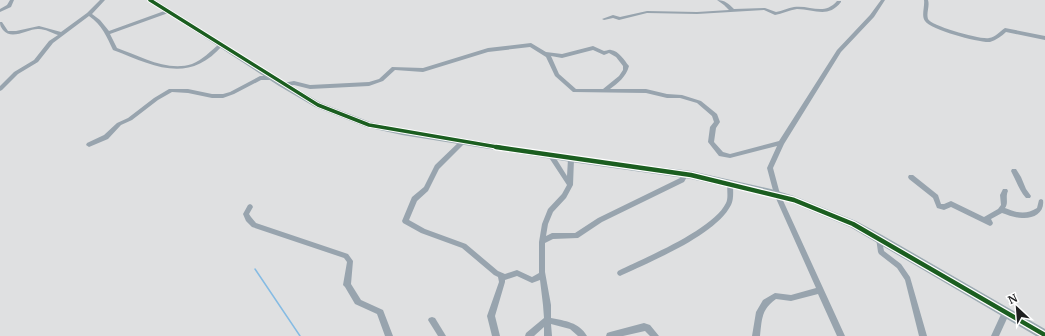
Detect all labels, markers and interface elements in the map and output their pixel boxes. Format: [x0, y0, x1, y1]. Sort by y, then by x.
north arrow [997, 288, 1037, 328]
text: N [1006, 291, 1020, 307]

